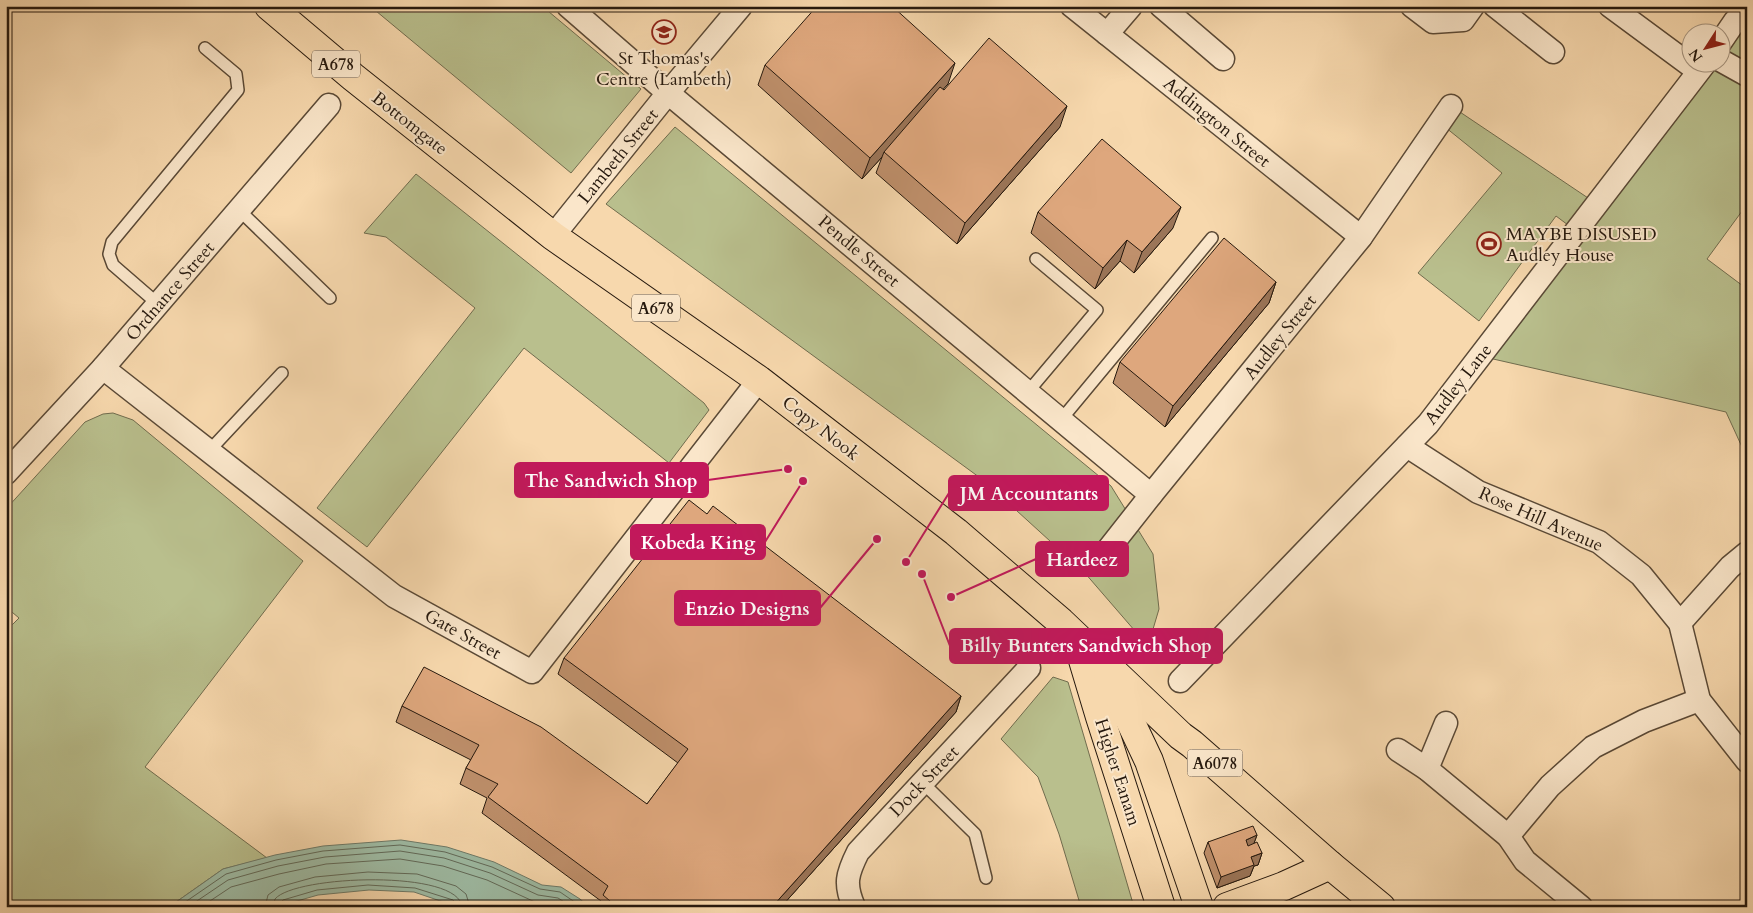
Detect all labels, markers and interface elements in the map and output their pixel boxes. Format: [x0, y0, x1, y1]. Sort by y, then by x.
school or university icon: St Thomas's Centre (Lambeth) [651, 19, 677, 45]
north arrow [1680, 22, 1730, 72]
text: N [1685, 45, 1707, 66]
place label: St Thomas's Centre (Lambeth) [596, 46, 732, 92]
road number: A678 [312, 51, 360, 78]
street label: Addington Street [1158, 71, 1276, 174]
street label: Bottomgate [367, 86, 453, 161]
street label: Lambeth Street [572, 103, 665, 209]
street label: Pendle Street [813, 210, 905, 293]
place label: MAYBE DISUSED Audley House [1506, 222, 1657, 268]
sports icon: MAYBE DISUSED Audley House [1476, 231, 1502, 257]
street label: Ordnance Street [120, 236, 221, 346]
street label: Audley Street [1238, 289, 1323, 385]
road number: A678 [632, 294, 680, 322]
street label: Audley Lane [1419, 339, 1498, 430]
street label: Copy Nook [777, 390, 865, 467]
callout: The Sandwich Shop [515, 463, 708, 497]
text: The Sandwich Shop [524, 468, 698, 494]
callout: JM Accountants [949, 476, 1108, 510]
text: JM Accountants [957, 481, 1098, 507]
street label: Rose Hill Avenue [1475, 481, 1607, 558]
callout: Kobeda King [631, 525, 765, 559]
text: Kobeda King [641, 530, 756, 556]
callout: Hardeez [1036, 542, 1128, 576]
text: Hardeez [1046, 547, 1118, 573]
callout: Enzio Designs [675, 591, 820, 625]
text: Enzio Designs [684, 596, 810, 622]
street label: Gate Street [420, 603, 506, 666]
callout: Billy Bunters Sandwich Shop [950, 629, 1222, 663]
text: Billy Bunters Sandwich Shop [960, 633, 1212, 659]
street label: Higher Eanam [1088, 715, 1147, 830]
street label: Dock Street [884, 740, 965, 823]
road number: A6078 [1188, 750, 1242, 776]

